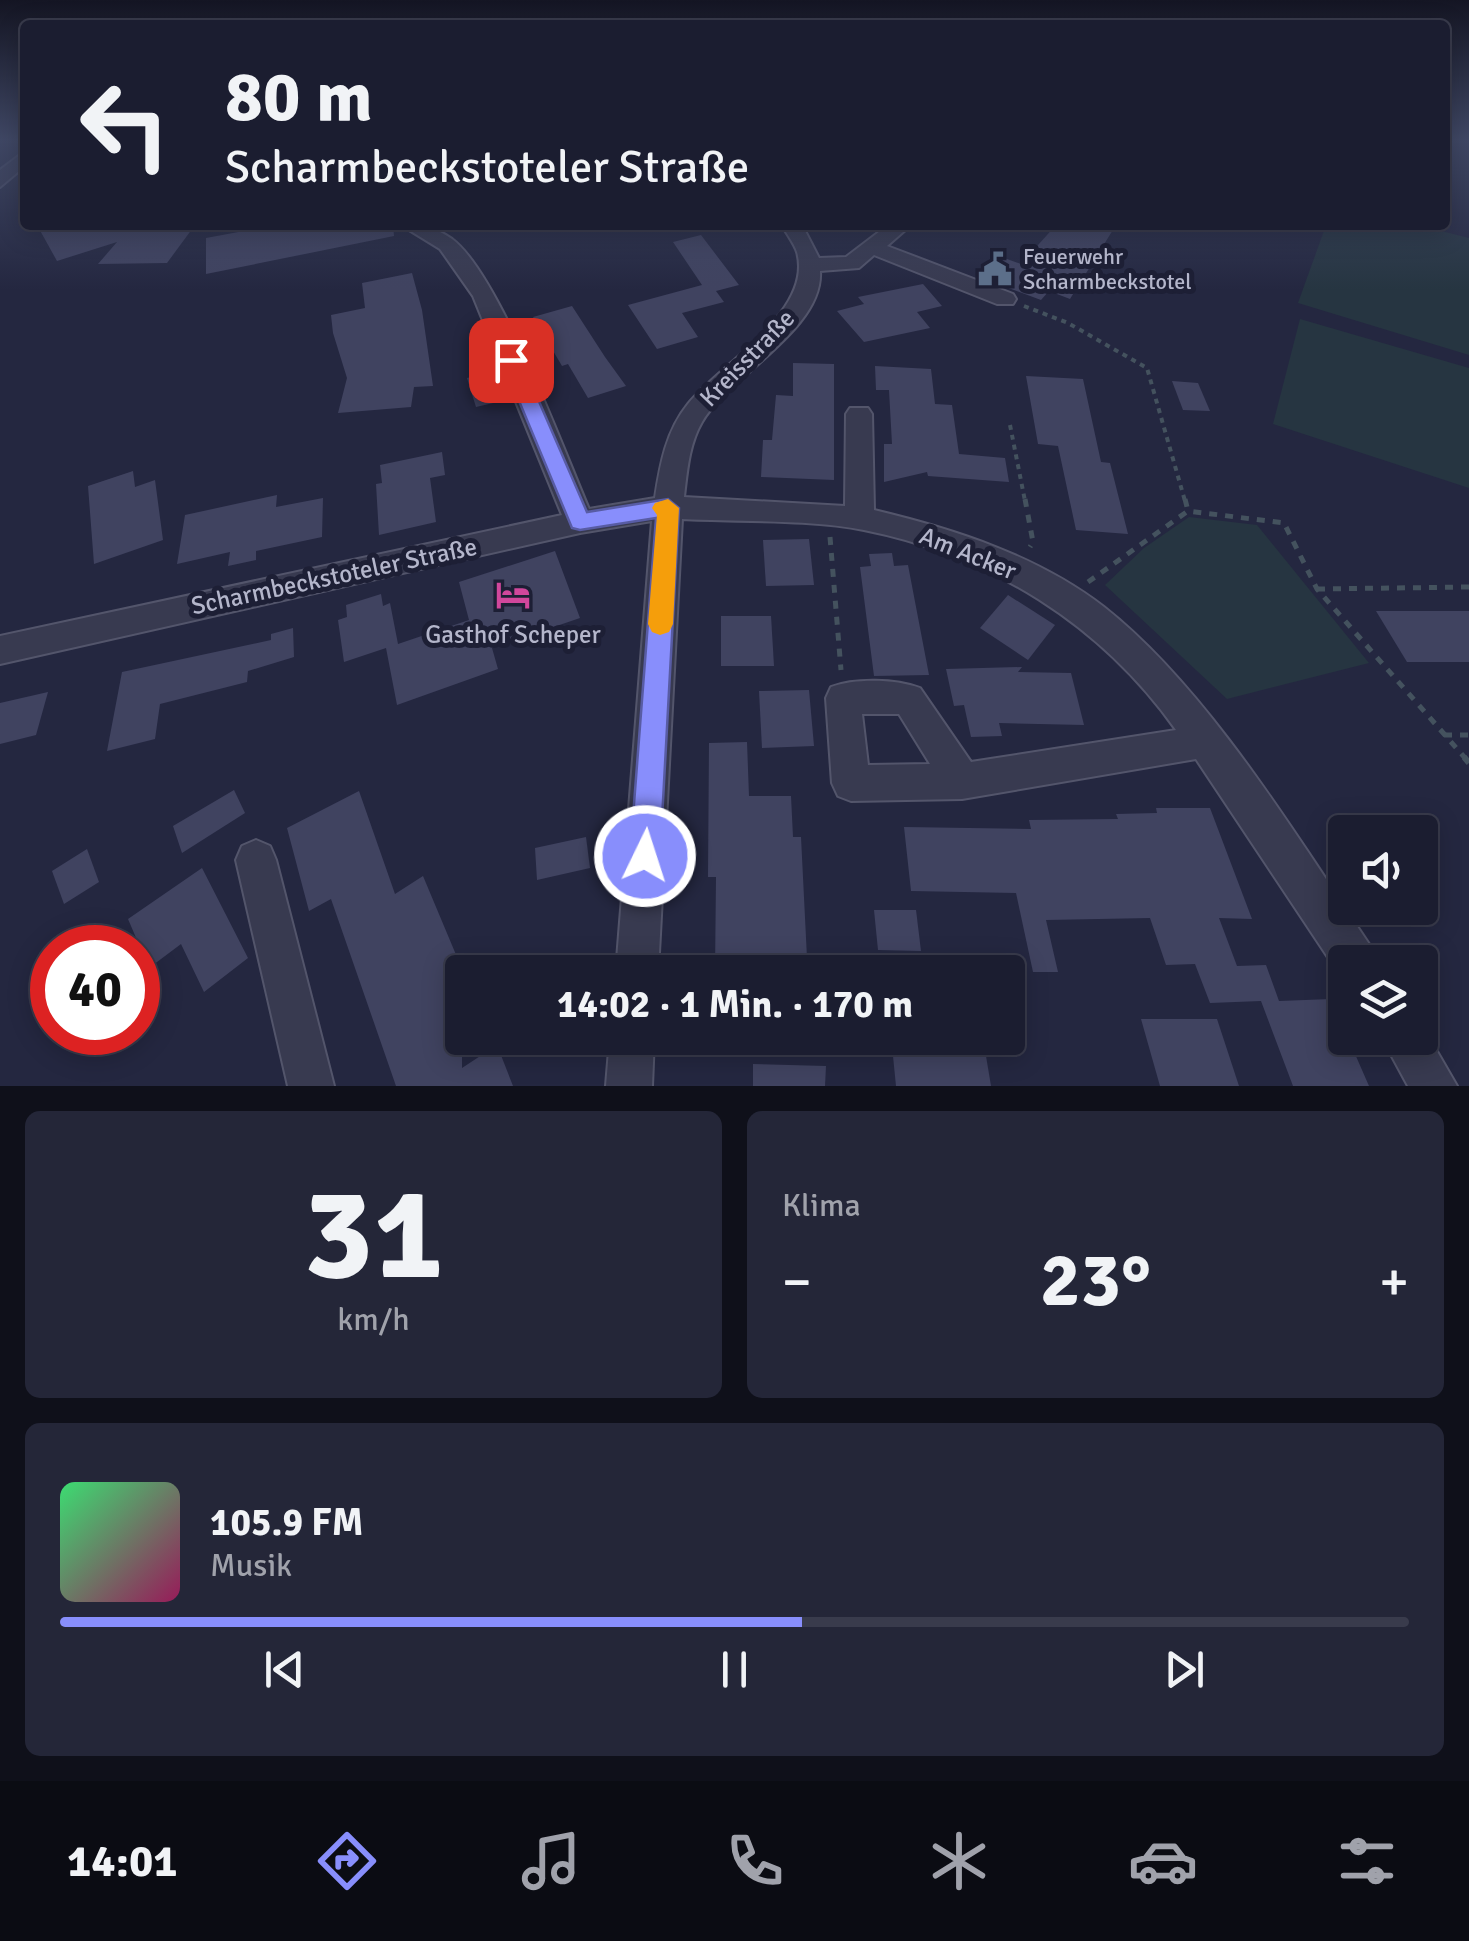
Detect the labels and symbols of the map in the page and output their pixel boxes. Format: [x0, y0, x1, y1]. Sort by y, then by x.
place label: Feuerwehr Scharmbeckstotel [1023, 243, 1192, 295]
public building icon: Feuerwehr Scharmbeckstotel [976, 250, 1014, 288]
street label: Kreisstraße [693, 303, 801, 413]
pin [469, 318, 554, 403]
street label: Am Acker [915, 520, 1022, 587]
street label: Scharmbeckstoteler Straße [188, 531, 480, 621]
hotel icon: Gasthof Scheper [494, 576, 532, 614]
place label: Gasthof Scheper [425, 619, 602, 650]
position arrow [593, 804, 697, 908]
speed limit sign: 40 [30, 925, 160, 1055]

